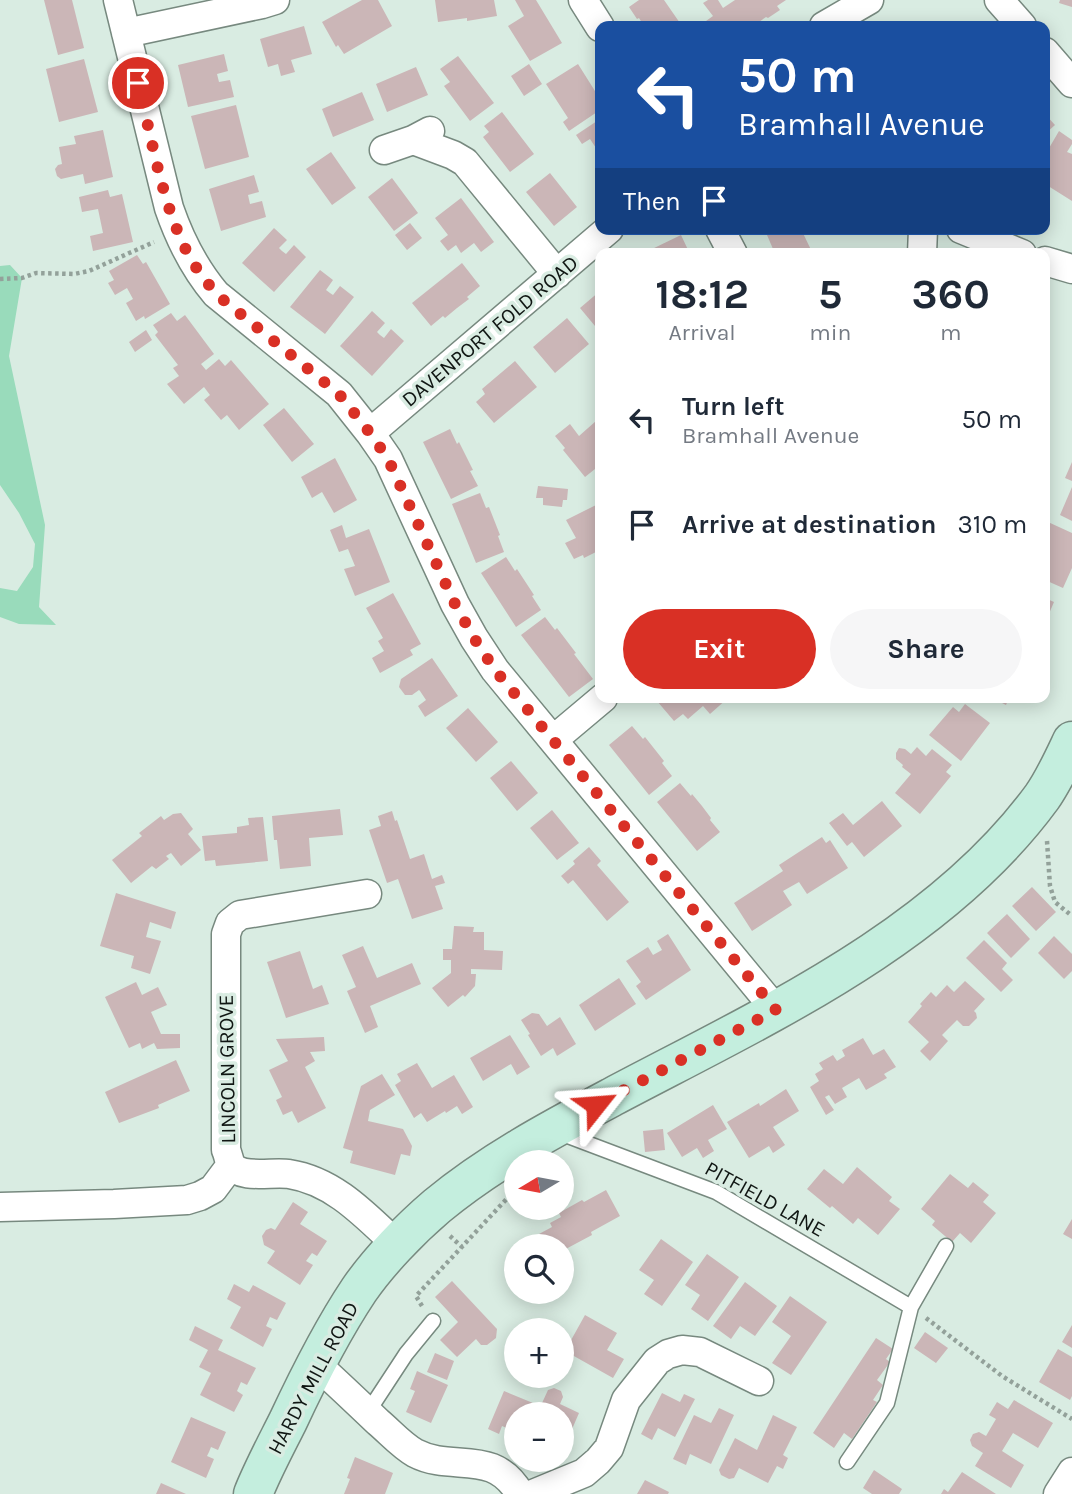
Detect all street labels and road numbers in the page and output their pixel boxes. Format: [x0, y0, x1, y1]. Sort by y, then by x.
street label: DAVENPORT FOLD ROAD [397, 250, 583, 412]
street label: LINCOLN GROVE [214, 994, 240, 1144]
street label: PITFIELD LANE [701, 1156, 829, 1242]
street label: HARDY MILL ROAD [263, 1298, 363, 1458]

